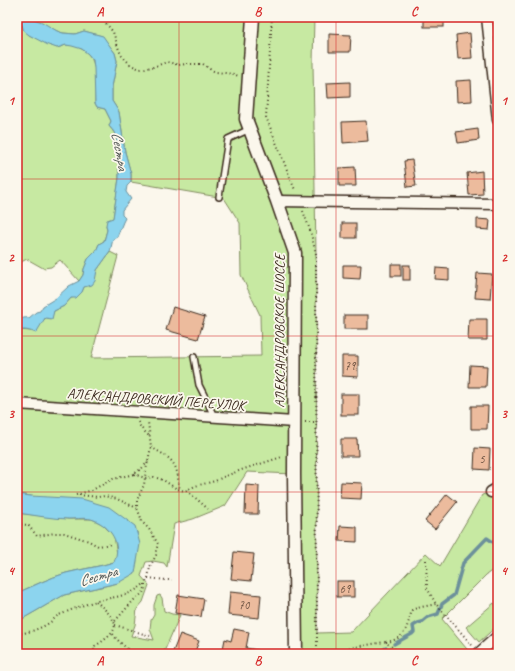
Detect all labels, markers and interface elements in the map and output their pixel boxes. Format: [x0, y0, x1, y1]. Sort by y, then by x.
text: A [97, 4, 105, 20]
text: B [255, 4, 263, 20]
text: C [411, 4, 419, 20]
text: 1 [8, 93, 16, 109]
text: 1 [501, 93, 509, 109]
water label: Сестра [107, 131, 133, 174]
text: 2 [8, 250, 15, 266]
text: 2 [501, 250, 508, 266]
street label: АЛЕКСАНДРОВСКОЕ ШОССЕ [271, 252, 288, 408]
house number: 79 [345, 358, 357, 374]
street label: АЛЕКСАНДРОВСКИЙ ПЕРЕУЛОК [67, 385, 248, 414]
text: 3 [8, 406, 15, 422]
text: 3 [501, 406, 508, 422]
house number: 5 [479, 451, 485, 467]
water label: Сестра [77, 562, 121, 591]
text: 4 [8, 563, 16, 579]
text: 4 [501, 563, 509, 579]
house number: 69 [340, 581, 352, 597]
house number: 70 [239, 597, 251, 613]
text: A [97, 653, 105, 669]
text: B [255, 653, 263, 669]
text: C [411, 653, 419, 669]

